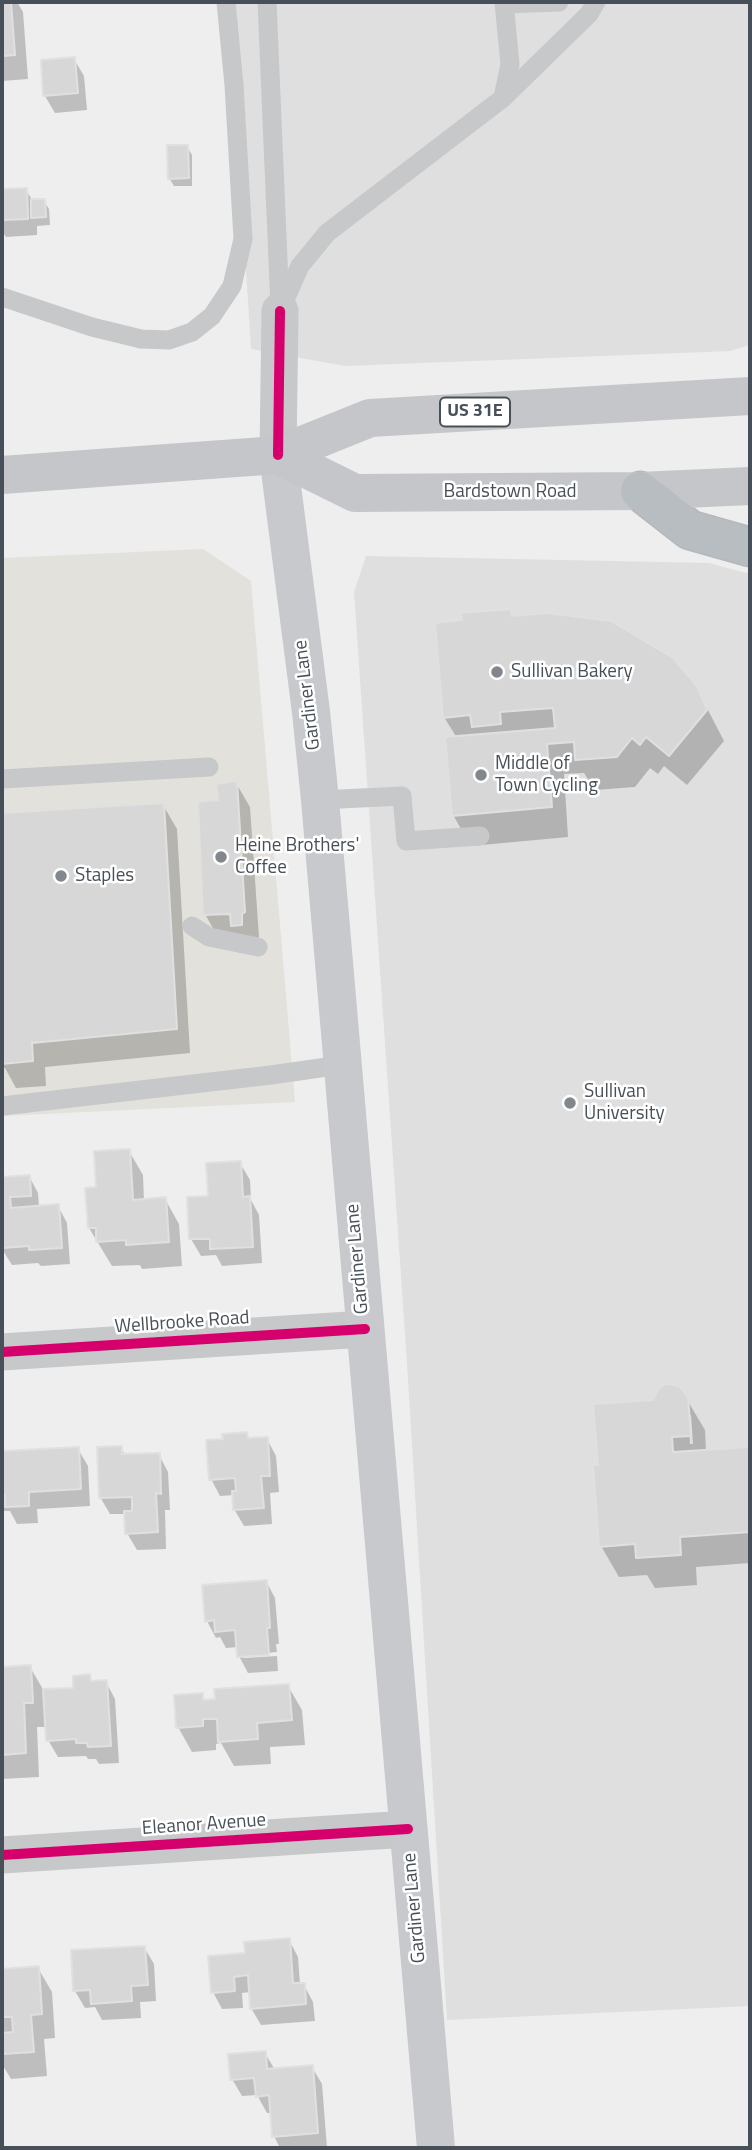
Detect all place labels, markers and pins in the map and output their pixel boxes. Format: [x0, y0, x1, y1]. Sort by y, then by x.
place label: Sullivan Bakery [511, 661, 633, 683]
marker: Sullivan Bakery [489, 664, 505, 680]
place label: Middle of Town Cycling [495, 753, 598, 797]
marker: Middle of Town Cycling [473, 767, 489, 783]
place label: Heine Brothers' Coffee [235, 835, 359, 879]
marker: Heine Brothers' Coffee [213, 849, 229, 865]
place label: Staples [75, 865, 134, 887]
marker: Staples [53, 868, 69, 884]
place label: Sullivan University [584, 1081, 665, 1125]
marker: Sullivan University [562, 1095, 578, 1111]

